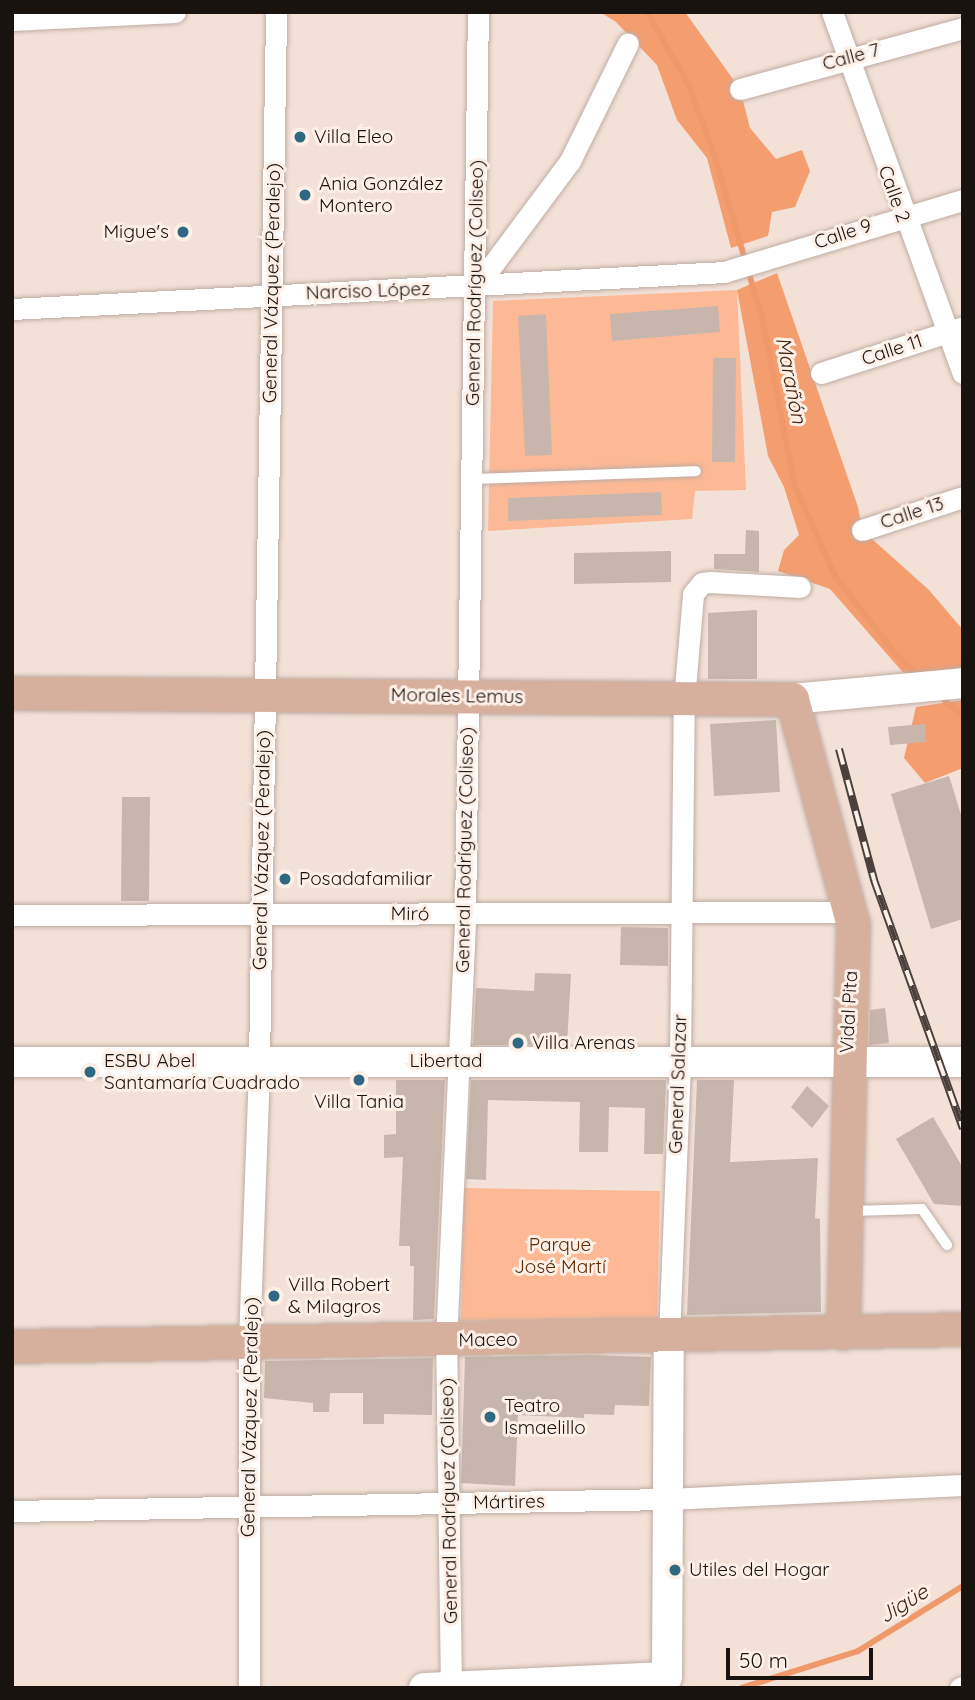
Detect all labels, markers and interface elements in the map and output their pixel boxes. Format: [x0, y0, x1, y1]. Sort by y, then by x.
street label: Calle 7 [820, 38, 882, 76]
place label: Villa Eleo [314, 126, 393, 148]
marker: Villa Eleo [292, 129, 308, 145]
street label: General Rodríguez (Coliseo) [461, 160, 489, 406]
street label: Calle 2 [873, 162, 915, 226]
street label: General Vázquez (Peralejo) [259, 163, 285, 403]
place label: Ania González Montero [319, 173, 443, 217]
marker: Ania González Montero [297, 187, 313, 203]
street label: Calle 9 [811, 214, 875, 254]
place label: Migue's [103, 221, 169, 243]
marker: Migue's [175, 224, 191, 240]
street label: Narciso López [305, 277, 431, 305]
street label: Calle 11 [859, 330, 925, 370]
water label: Marañón [771, 335, 813, 425]
street label: Calle 13 [877, 492, 947, 534]
street label: Morales Lemus [390, 683, 524, 709]
street label: General Rodríguez (Coliseo) [451, 727, 479, 973]
street label: General Vázquez (Peralejo) [249, 730, 275, 970]
place label: Posadafamiliar [299, 868, 432, 890]
marker: Posadafamiliar [277, 871, 293, 887]
street label: Miró [391, 902, 429, 926]
street label: Vidal Pita [835, 970, 863, 1054]
street label: General Salazar [664, 1014, 692, 1154]
place label: Villa Arenas [532, 1032, 635, 1054]
marker: Villa Arenas [510, 1035, 526, 1051]
place label: ESBU Abel Santamaría Cuadrado [104, 1050, 300, 1094]
street label: Libertad [409, 1050, 483, 1072]
marker: ESBU Abel Santamaría Cuadrado [82, 1064, 98, 1080]
marker: Villa Tania [351, 1072, 367, 1088]
place label: Villa Tania [314, 1091, 404, 1113]
park label: Parque José Martí [514, 1234, 606, 1278]
place label: Villa Robert & Milagros [288, 1274, 390, 1318]
marker: Villa Robert & Milagros [266, 1288, 282, 1304]
street label: General Vázquez (Peralejo) [237, 1297, 263, 1537]
street label: Maceo [458, 1328, 518, 1352]
street label: General Rodríguez (Coliseo) [435, 1378, 463, 1624]
place label: Teatro Ismaelillo [504, 1395, 586, 1439]
marker: Teatro Ismaelillo [482, 1409, 498, 1425]
street label: Mártires [473, 1490, 545, 1514]
place label: Utiles del Hogar [689, 1559, 830, 1581]
marker: Utiles del Hogar [667, 1562, 683, 1578]
water label: Jigüe [874, 1578, 932, 1628]
scale bar [730, 1634, 877, 1678]
text: 50 m [739, 1647, 788, 1673]

